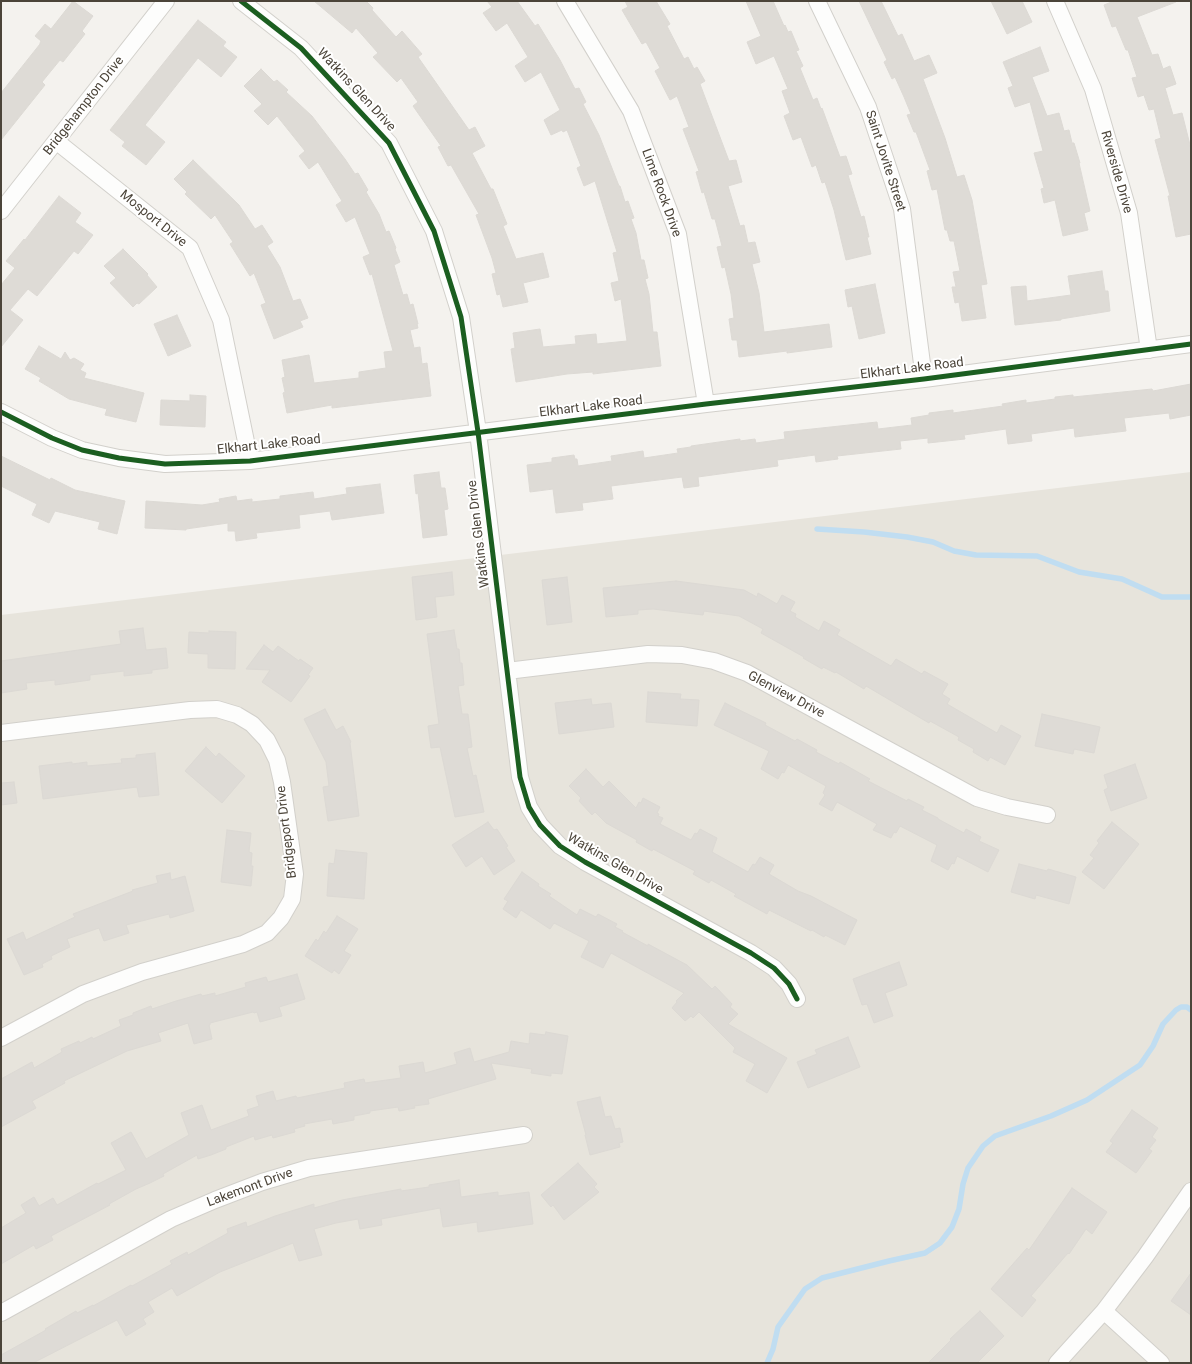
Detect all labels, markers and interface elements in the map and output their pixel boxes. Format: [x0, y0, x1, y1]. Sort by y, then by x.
street label: Watkins Glen Drive [313, 45, 399, 135]
street label: Bridgehampton Drive [41, 53, 127, 159]
street label: Saint Jovite Street [861, 109, 909, 213]
street label: Riverside Drive [1097, 129, 1135, 215]
street label: Lime Rock Drive [638, 147, 684, 239]
street label: Mosport Drive [116, 187, 190, 251]
street label: Elkhart Lake Road [859, 355, 965, 383]
street label: Elkhart Lake Road [538, 393, 644, 421]
street label: Elkhart Lake Road [216, 432, 322, 458]
street label: Watkins Glen Drive [465, 479, 493, 589]
street label: Glenview Drive [745, 668, 827, 722]
street label: Bridgeport Drive [274, 785, 300, 879]
street label: Watkins Glen Drive [564, 830, 666, 898]
street label: Lakemont Drive [205, 1165, 295, 1211]

